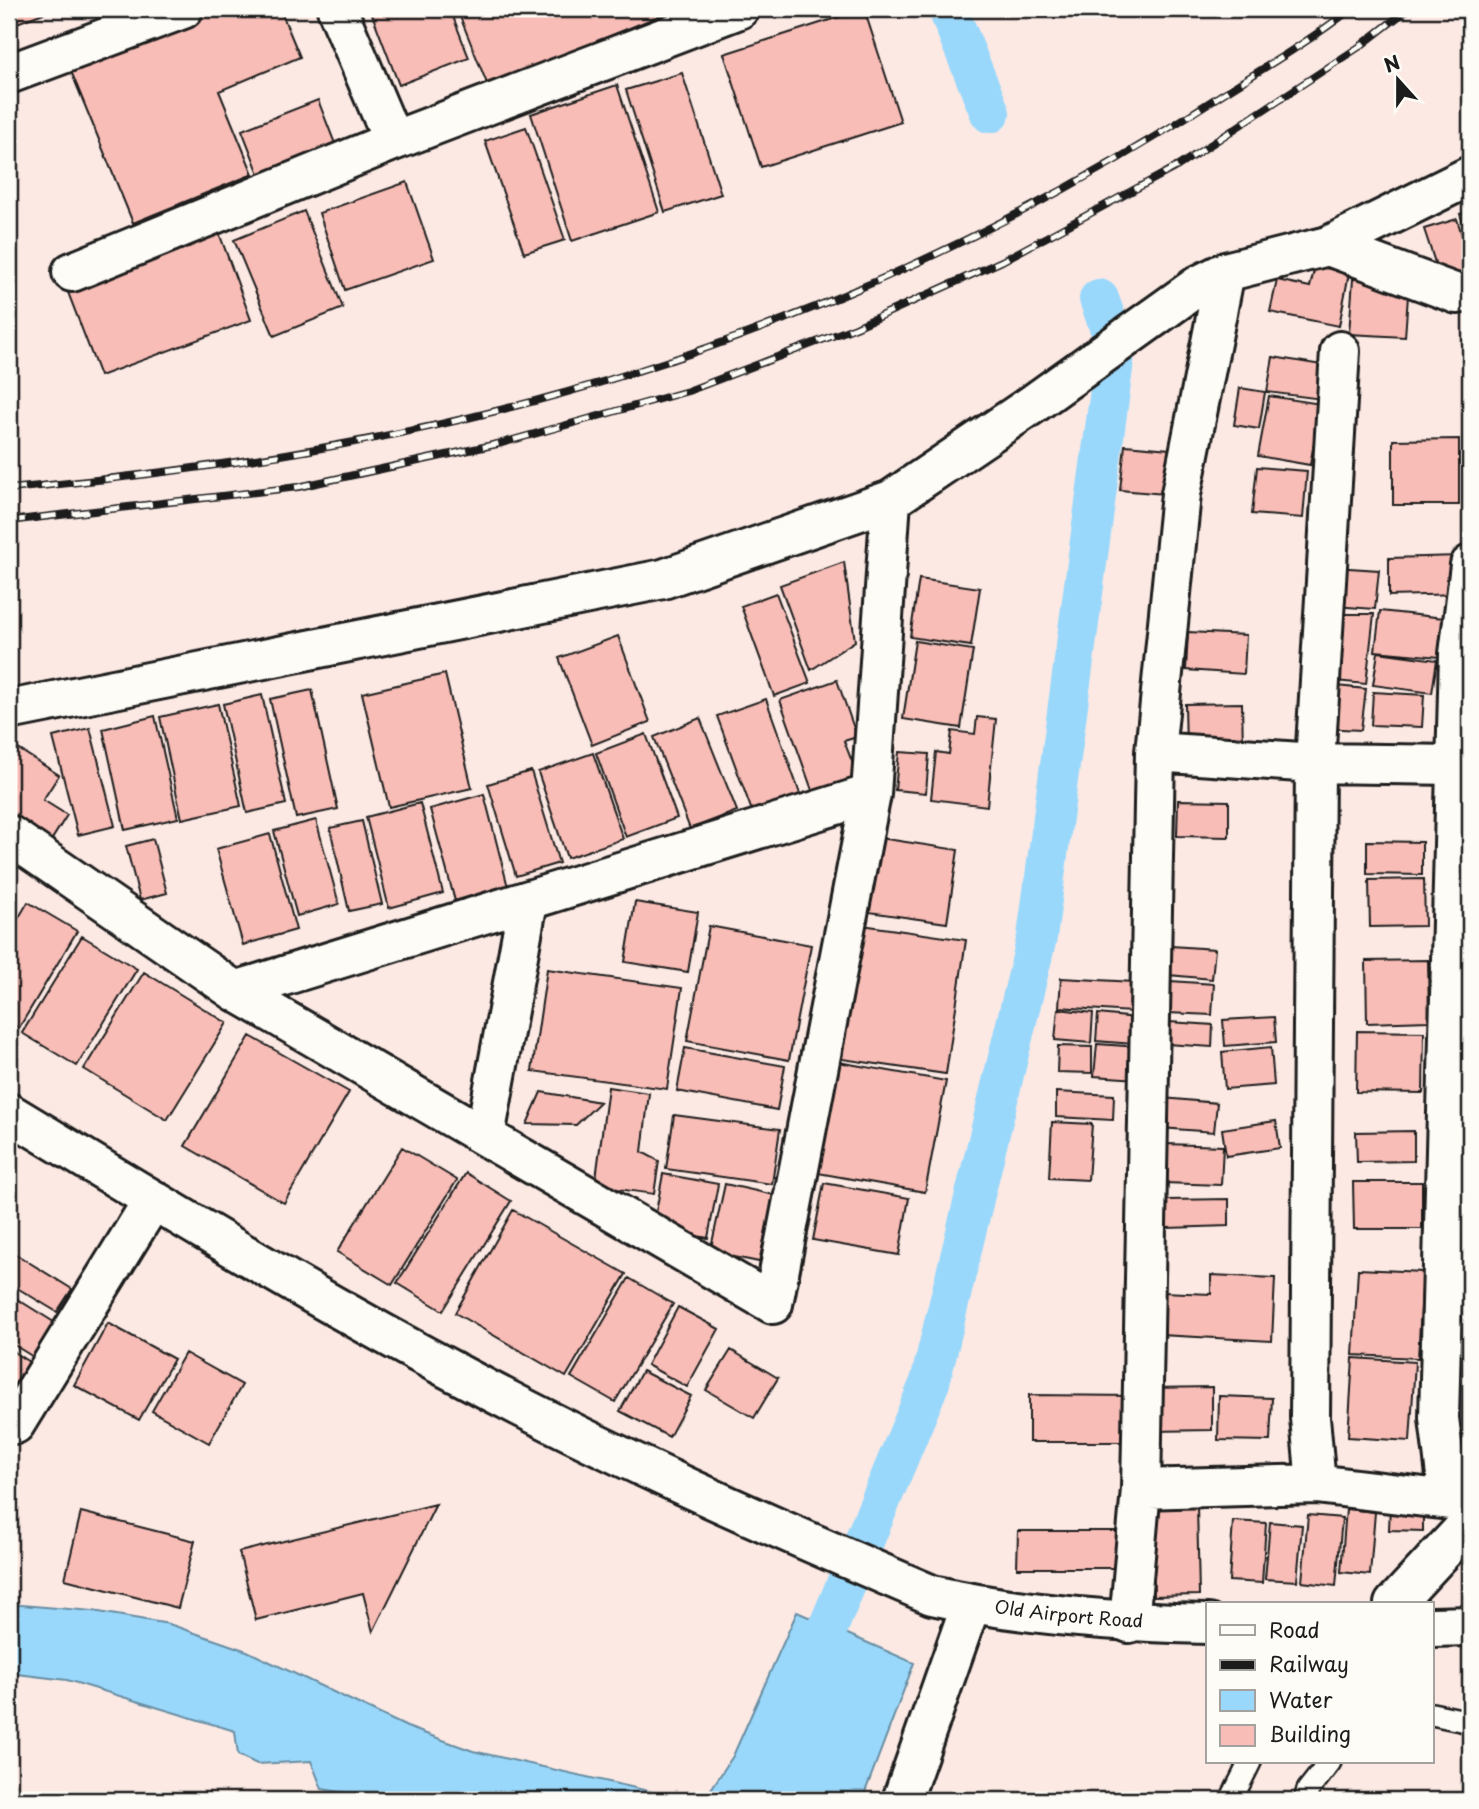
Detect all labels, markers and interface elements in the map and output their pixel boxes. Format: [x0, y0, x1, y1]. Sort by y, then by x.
north arrow [1364, 46, 1434, 116]
text: N [1380, 47, 1404, 79]
street label: Old Airport Road [993, 1592, 1144, 1634]
legend [1206, 1602, 1434, 1764]
text: Road [1269, 1613, 1320, 1645]
text: Railway [1269, 1647, 1349, 1679]
text: Water [1269, 1683, 1333, 1715]
text: Building [1269, 1717, 1351, 1749]

